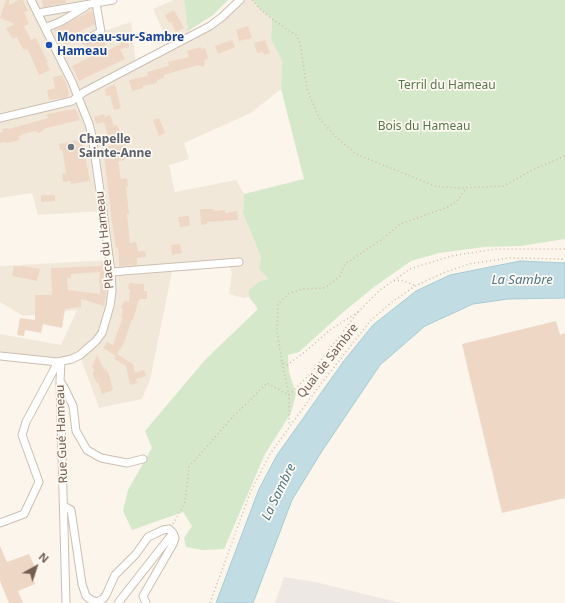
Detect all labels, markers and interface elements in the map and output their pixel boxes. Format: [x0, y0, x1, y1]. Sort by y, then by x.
place label: Monceau-sur-Sambre Hameau [57, 31, 184, 59]
marker: Monceau-sur-Sambre Hameau [44, 40, 54, 50]
park label: Terril du Hameau [398, 79, 496, 93]
park label: Bois du Hameau [378, 120, 470, 134]
place label: Chapelle Sainte-Anne [79, 133, 151, 161]
marker: Chapelle Sainte-Anne [66, 142, 76, 152]
street label: Place du Hameau [93, 190, 117, 290]
water label: La Sambre [491, 272, 553, 288]
street label: Quai de Sambre [294, 321, 362, 401]
street label: Rue Gué Hameau [53, 384, 71, 484]
water label: La Sambre [259, 461, 299, 523]
north arrow [16, 547, 56, 587]
text: N [36, 549, 52, 566]

